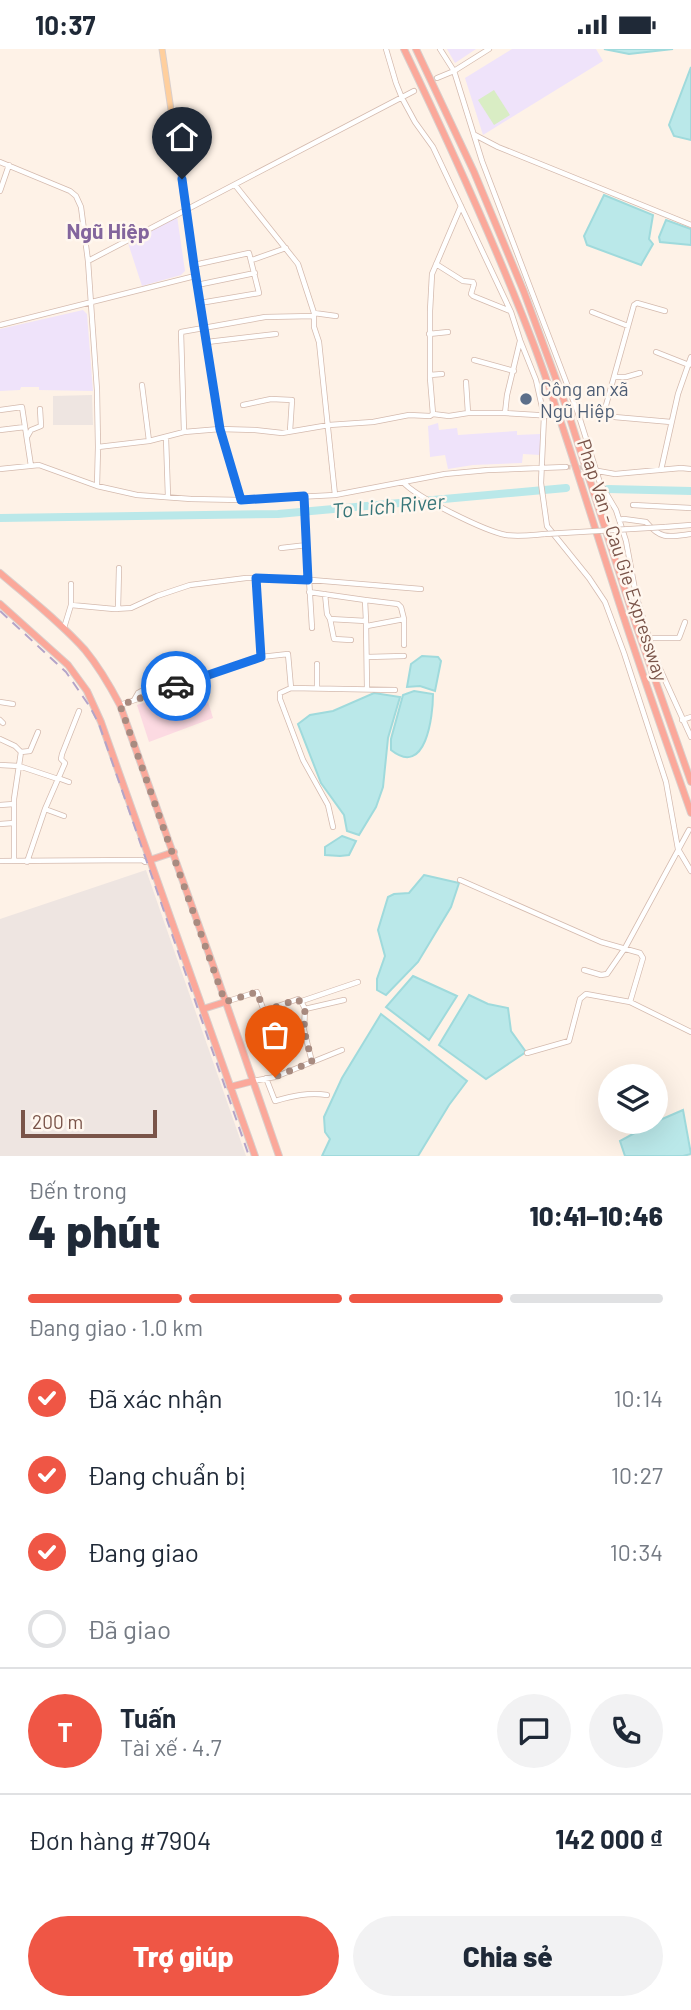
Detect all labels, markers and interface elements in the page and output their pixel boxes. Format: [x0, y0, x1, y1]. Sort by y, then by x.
text: 10:37 [35, 9, 95, 40]
pin [152, 107, 212, 179]
icon: home [163, 118, 201, 156]
district label: Ngũ Hiệp [66, 218, 150, 244]
place label: Công an xã Ngũ Hiệp [540, 377, 628, 422]
marker: Công an xã Ngũ Hiệp [518, 391, 534, 407]
street label: Phap Van - Cau Gie Expressway [573, 436, 673, 684]
water label: To Lich River [331, 488, 446, 522]
courier [141, 651, 211, 721]
icon: car [157, 667, 195, 705]
pin [245, 1005, 305, 1077]
icon: bag [256, 1016, 294, 1054]
map controls [598, 1064, 668, 1134]
button: layers [598, 1064, 668, 1134]
scale bar [21, 1107, 158, 1139]
text: 200 m [32, 1110, 83, 1133]
text: Đến trong [28, 1176, 127, 1204]
text: 10:41–10:46 [529, 1200, 663, 1231]
text: 4 phút [28, 1202, 161, 1257]
text: Đang giao · 1.0 km [28, 1313, 203, 1341]
icon: check [28, 1379, 66, 1417]
text: Đã xác nhận [87, 1382, 223, 1413]
text: 10:14 [613, 1384, 663, 1412]
icon: check [28, 1456, 66, 1494]
text: Đang chuẩn bị [87, 1459, 246, 1490]
text: 10:27 [611, 1461, 663, 1489]
icon: check [28, 1533, 66, 1571]
text: Đang giao [87, 1536, 199, 1567]
text: 10:34 [610, 1538, 663, 1566]
text: Đã giao [87, 1613, 171, 1644]
button: chat [497, 1694, 571, 1768]
button: phone [589, 1694, 663, 1768]
text: Tuấn [120, 1702, 176, 1733]
text: T [57, 1716, 73, 1747]
text: Tài xế · 4.7 [120, 1733, 222, 1761]
text: 142 000 ₫ [555, 1823, 663, 1854]
text: Đơn hàng #7904 [28, 1824, 211, 1855]
button: Trợ giúp [28, 1916, 339, 1996]
button: Chia sẻ [353, 1916, 663, 1996]

